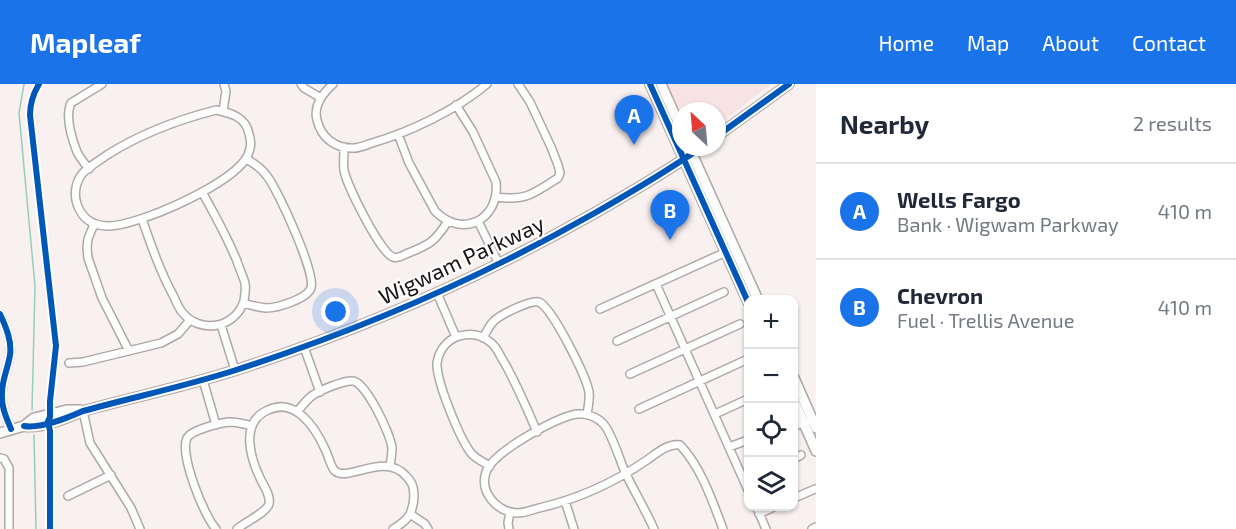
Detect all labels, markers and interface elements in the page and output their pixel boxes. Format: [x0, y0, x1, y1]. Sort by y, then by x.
text: Mapleaf [30, 25, 141, 59]
text: Home [878, 30, 934, 55]
text: Map [967, 30, 1009, 55]
text: About [1042, 30, 1099, 55]
text: Contact [1132, 30, 1206, 55]
pin: A [614, 95, 654, 145]
north arrow [672, 102, 726, 156]
text: Nearby [840, 108, 929, 139]
text: 2 results [1133, 111, 1212, 135]
text: Wells Fargo [897, 186, 1021, 212]
pin: B [650, 190, 690, 240]
text: A [853, 199, 866, 223]
text: 410 m [1158, 199, 1212, 223]
street label: Wigwam Parkway [374, 209, 548, 309]
text: Bank · Wigwam Parkway [897, 212, 1119, 236]
text: Chevron [897, 282, 983, 308]
map controls [744, 295, 798, 511]
button: + [744, 295, 798, 349]
text: B [853, 295, 866, 319]
text: 410 m [1158, 295, 1212, 319]
your location [321, 297, 350, 326]
text: Fuel · Trellis Avenue [897, 308, 1074, 332]
button: − [744, 349, 798, 403]
button: locate [744, 403, 798, 457]
button: layers [744, 457, 798, 511]

